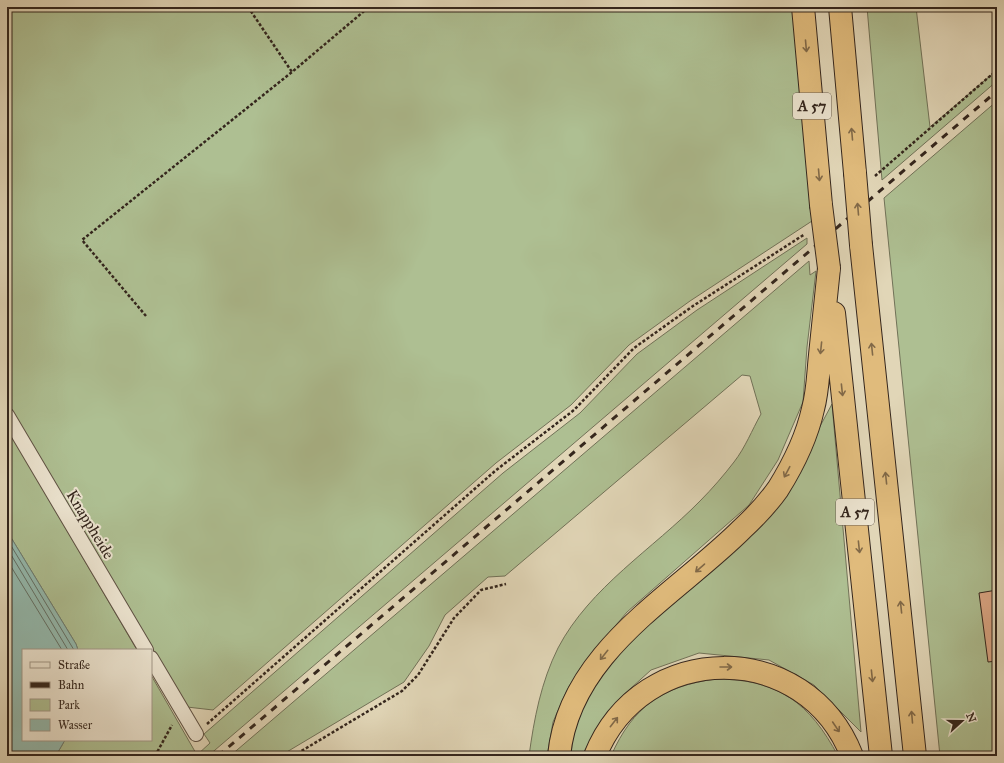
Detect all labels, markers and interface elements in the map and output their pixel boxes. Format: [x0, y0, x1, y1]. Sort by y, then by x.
one-way arrow [803, 39, 810, 52]
road number: A 57 [793, 93, 831, 119]
one-way arrow [848, 128, 855, 141]
one-way arrow [815, 168, 822, 181]
one-way arrow [854, 203, 862, 216]
one-way arrow [817, 341, 824, 354]
one-way arrow [869, 343, 876, 356]
one-way arrow [838, 383, 846, 396]
one-way arrow [783, 466, 790, 478]
one-way arrow [883, 472, 890, 485]
street label: Knappheide [63, 486, 119, 563]
road number: A 57 [836, 499, 874, 525]
one-way arrow [855, 540, 862, 553]
one-way arrow [694, 563, 705, 572]
one-way arrow [897, 601, 904, 614]
legend [22, 649, 152, 741]
one-way arrow [600, 650, 608, 661]
text: Straße [58, 658, 90, 672]
one-way arrow [719, 663, 732, 671]
one-way arrow [869, 669, 876, 682]
text: Bahn [58, 678, 85, 692]
text: Park [58, 698, 80, 712]
north arrow [942, 701, 982, 741]
one-way arrow [908, 711, 915, 724]
text: N [963, 711, 979, 725]
one-way arrow [609, 716, 618, 727]
text: Wasser [58, 718, 93, 732]
one-way arrow [832, 721, 840, 732]

